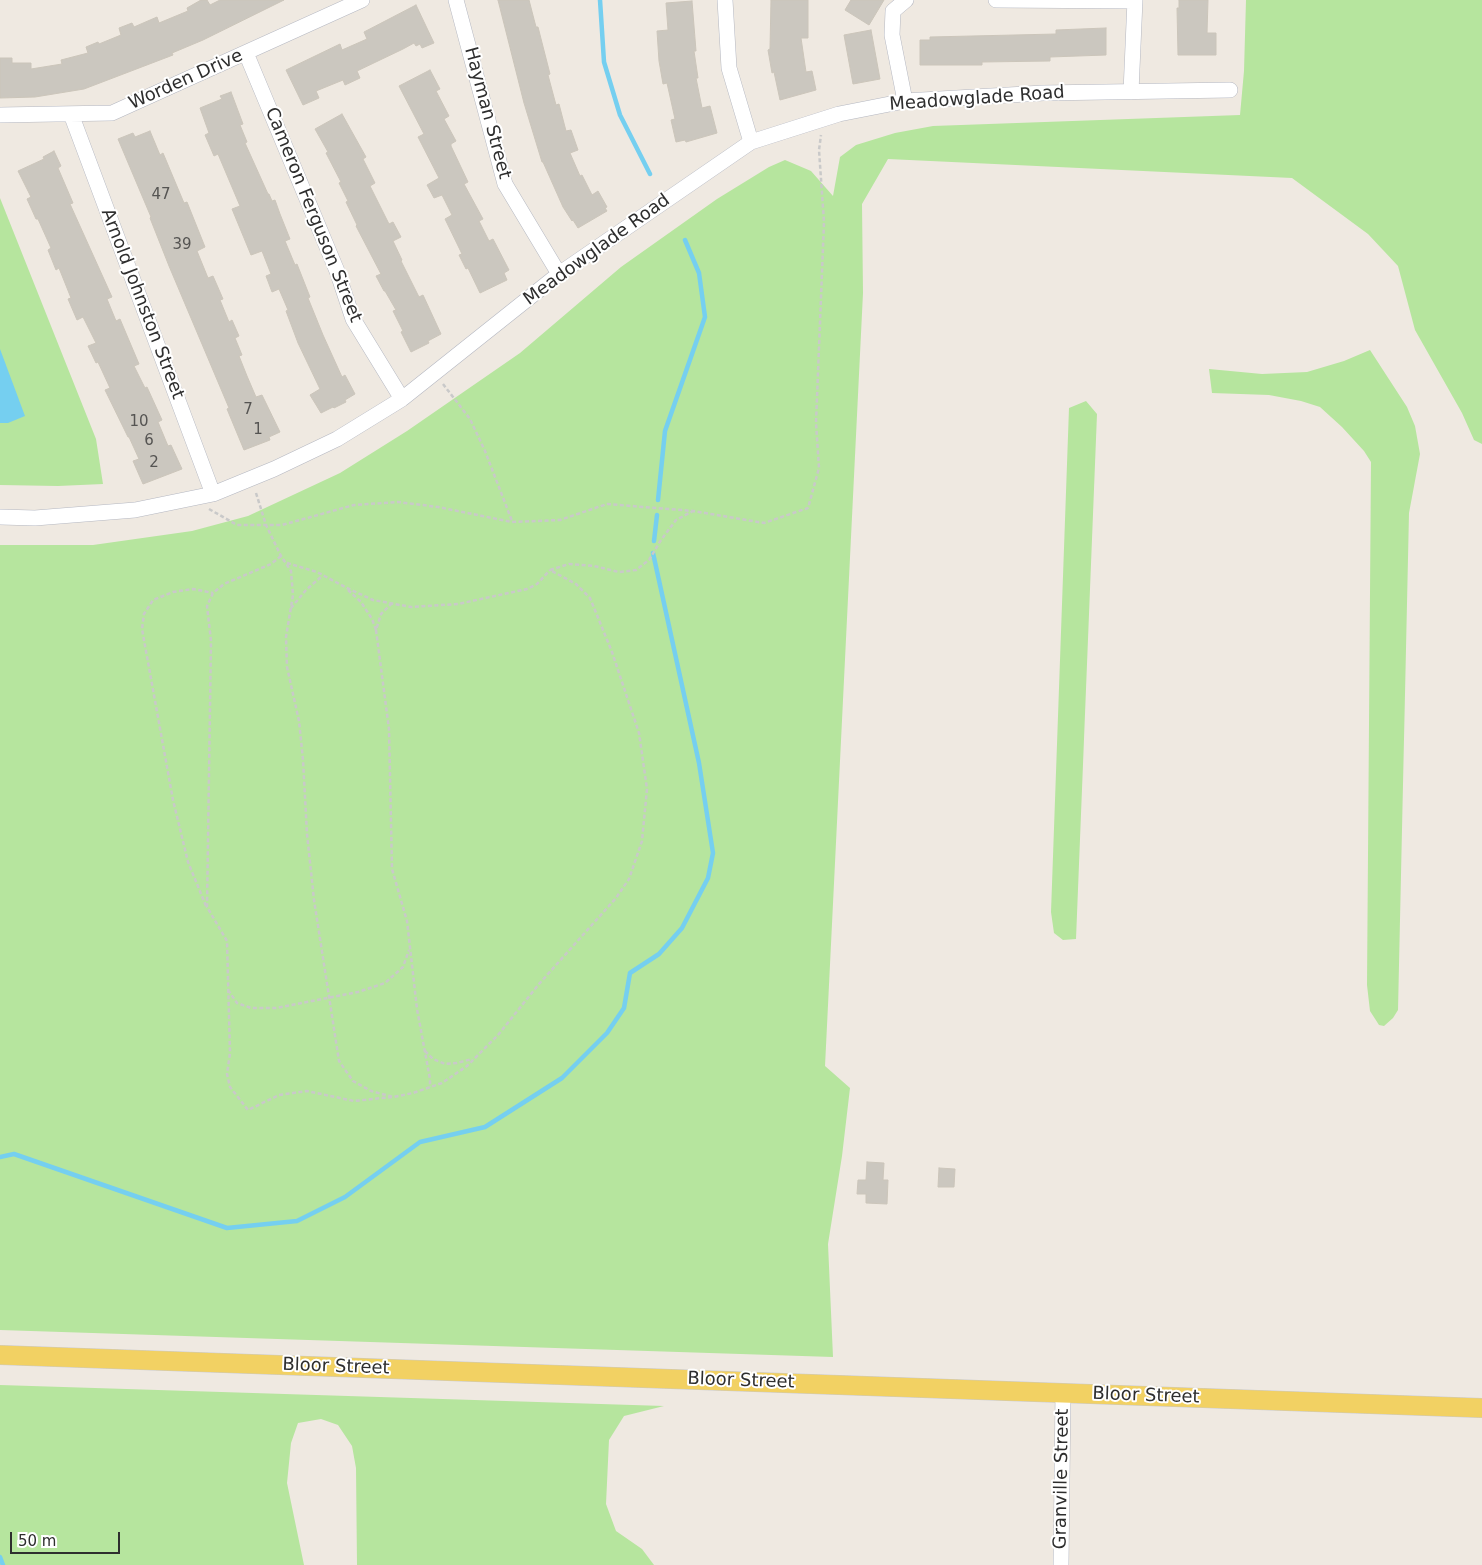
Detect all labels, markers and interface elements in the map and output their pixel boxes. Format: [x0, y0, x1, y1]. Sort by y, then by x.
street label: Worden Drive [126, 45, 246, 115]
street label: Hayman Street [459, 45, 515, 181]
street label: Meadowglade Road [889, 82, 1065, 116]
street label: Cameron Ferguson Street [260, 104, 366, 326]
house number: 47 [151, 186, 171, 204]
street label: Meadowglade Road [520, 190, 674, 310]
street label: Arnold Johnston Street [96, 206, 188, 402]
house number: 39 [172, 236, 192, 254]
house number: 7 [243, 401, 253, 419]
house number: 10 [129, 413, 149, 431]
house number: 1 [253, 421, 263, 439]
house number: 6 [144, 432, 154, 450]
house number: 2 [149, 454, 159, 472]
street label: Bloor Street [282, 1354, 390, 1380]
street label: Bloor Street [687, 1368, 795, 1394]
street label: Bloor Street [1092, 1383, 1200, 1409]
street label: Granville Street [1050, 1408, 1074, 1550]
scale bar [12, 1522, 122, 1554]
text: 50 m [18, 1532, 56, 1550]

